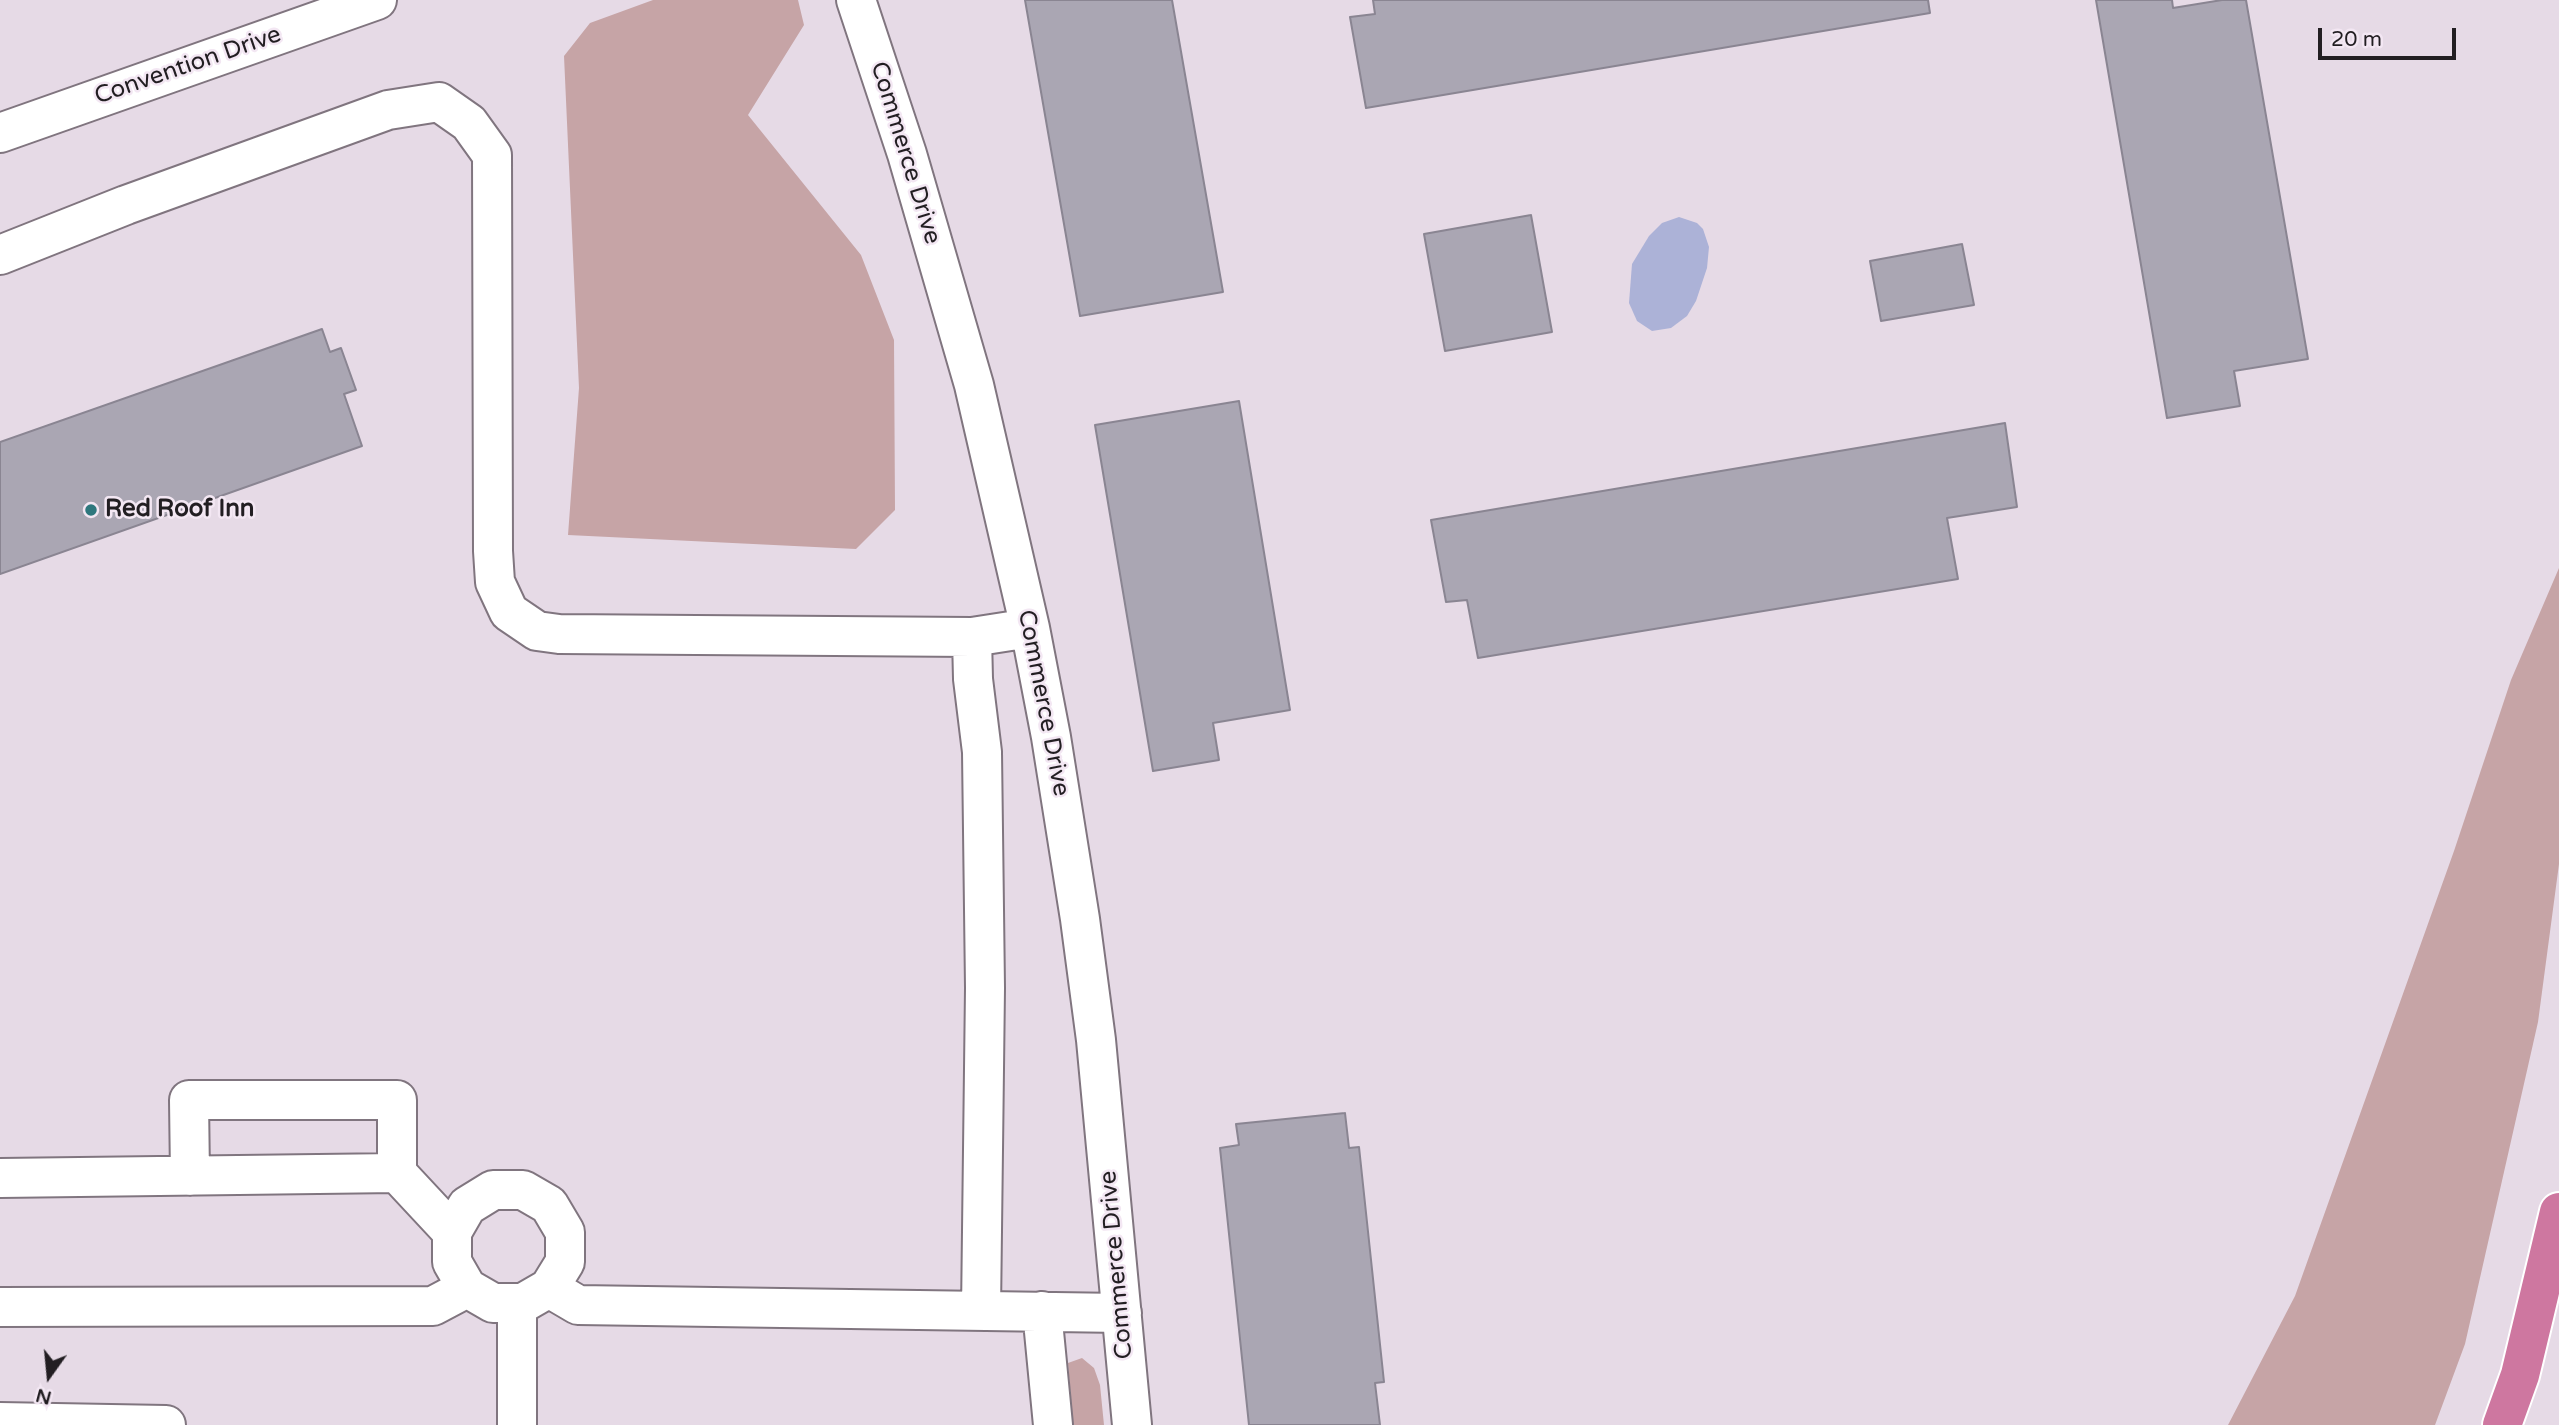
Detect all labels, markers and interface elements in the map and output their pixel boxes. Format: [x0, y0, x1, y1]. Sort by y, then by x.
scale bar [2321, 14, 2459, 58]
street label: Convention Drive [91, 21, 285, 111]
text: 20 m [2331, 27, 2382, 52]
street label: Commerce Drive [864, 58, 946, 248]
place label: Red Roof Inn [105, 496, 254, 524]
marker: Red Roof Inn [83, 502, 99, 518]
street label: Commerce Drive [1011, 607, 1075, 799]
street label: Commerce Drive [1094, 1170, 1140, 1360]
north arrow [14, 1341, 84, 1411]
text: N [33, 1384, 54, 1409]

